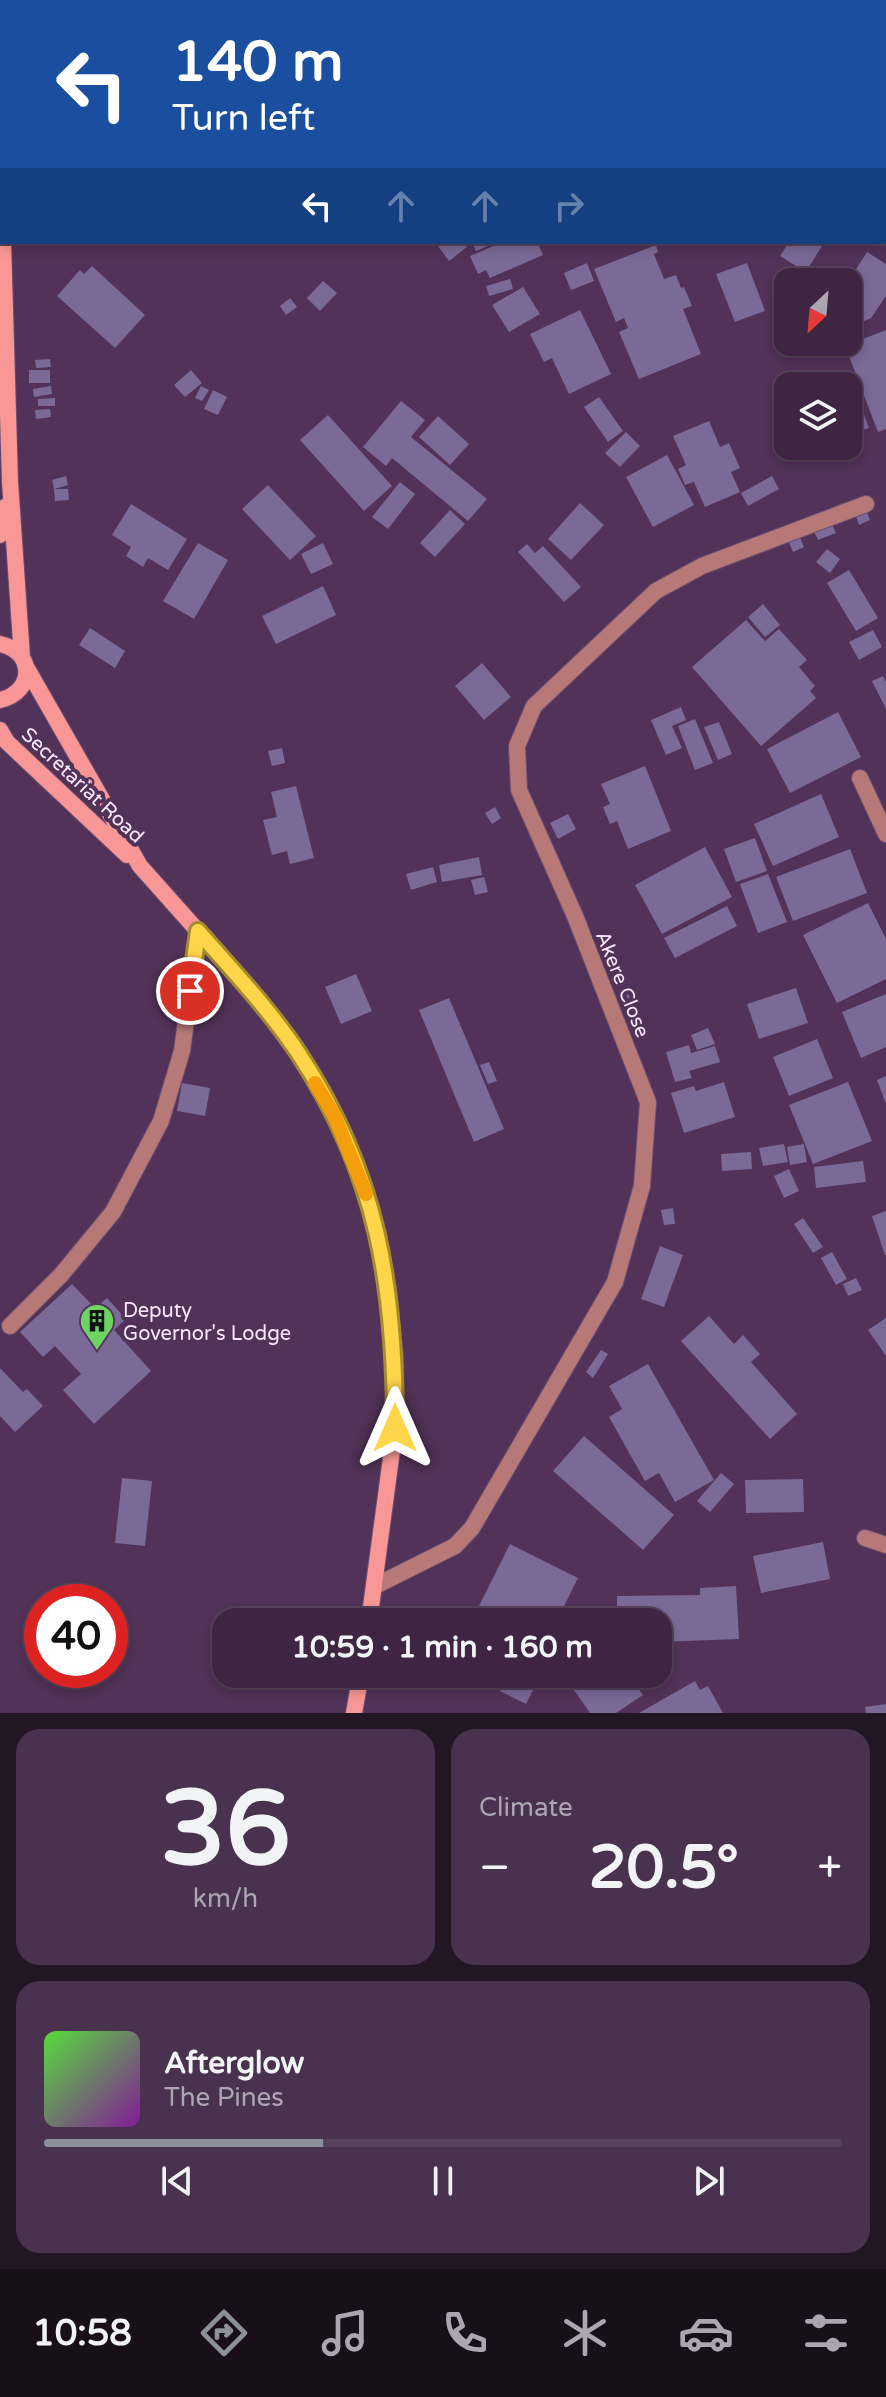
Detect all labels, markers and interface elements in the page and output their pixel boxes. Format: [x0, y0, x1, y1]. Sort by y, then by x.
text: 140 m [172, 29, 343, 96]
icon: left [40, 32, 144, 136]
text: Turn left [172, 97, 315, 140]
icon: left [295, 184, 339, 228]
icon: ahead [379, 184, 423, 228]
icon: ahead [463, 184, 507, 228]
icon: right [547, 184, 591, 228]
north arrow [774, 268, 862, 356]
map controls [774, 268, 862, 460]
button: layers [774, 372, 862, 460]
street label: Secretariat Road [16, 723, 149, 849]
street label: Akere Close [590, 928, 654, 1041]
pin [156, 957, 224, 1025]
icon: arrive [168, 969, 212, 1013]
place label: Deputy Governor's Lodge [123, 1299, 291, 1346]
building icon: Deputy Governor's Lodge [78, 1302, 116, 1352]
position arrow [353, 1386, 437, 1470]
speed limit sign: 40 [24, 1584, 128, 1688]
text: 10:59 · 1 min · 160 m [291, 1629, 593, 1666]
text: 36 [160, 1768, 291, 1893]
text: Climate [479, 1792, 573, 1823]
text: 20.5° [589, 1832, 739, 1904]
text: − [479, 1842, 510, 1895]
text: + [817, 1842, 842, 1895]
text: km/h [193, 1883, 258, 1914]
text: Afterglow [164, 2045, 304, 2082]
text: The Pines [164, 2082, 284, 2113]
icon: previous [155, 2159, 199, 2203]
icon: pause [421, 2159, 465, 2203]
icon: next [687, 2159, 731, 2203]
icon: directions [196, 2305, 252, 2361]
icon: music [317, 2305, 373, 2361]
icon: phone [437, 2305, 493, 2361]
icon: climate [557, 2305, 613, 2361]
icon: car [678, 2305, 734, 2361]
icon: filters [798, 2305, 854, 2361]
text: 10:58 [32, 2312, 132, 2355]

